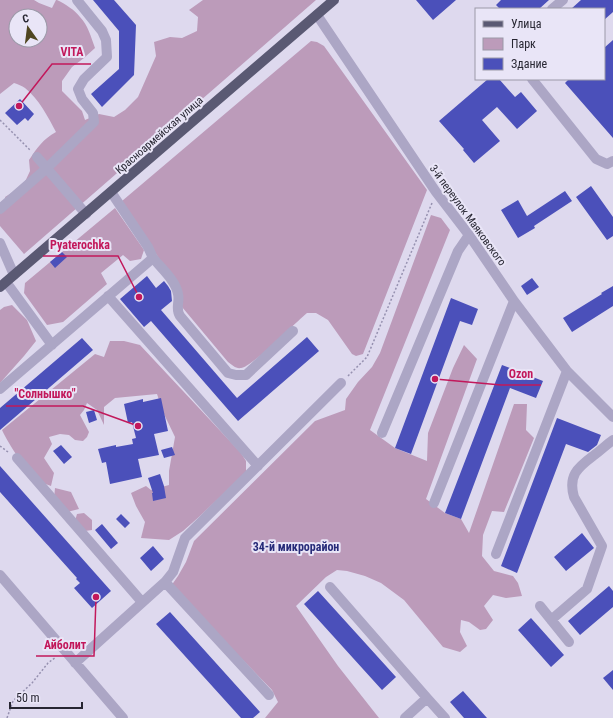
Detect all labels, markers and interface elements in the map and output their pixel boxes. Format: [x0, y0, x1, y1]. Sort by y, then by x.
north arrow [8, 8, 48, 48]
legend [475, 8, 605, 80]
text: С [21, 12, 30, 26]
text: Улица [511, 17, 542, 31]
text: Парк [511, 37, 536, 51]
callout: VITA [52, 40, 91, 64]
text: VITA [61, 45, 84, 59]
text: Здание [511, 57, 548, 71]
street label: Красноармейская улица [113, 94, 206, 177]
street label: 3-й переулок Маяковского [427, 162, 509, 269]
callout: Pyaterochka [43, 232, 118, 256]
text: Pyaterochka [50, 238, 110, 252]
callout: Ozon [501, 361, 541, 385]
text: Ozon [509, 367, 533, 381]
callout: "Солнышко" [6, 382, 83, 406]
text: "Солнышко" [14, 387, 76, 401]
district label: 34-й микрорайон [253, 540, 339, 554]
callout: Айболит [36, 632, 94, 656]
text: Айболит [44, 638, 87, 652]
scale bar [10, 684, 82, 710]
text: 50 m [16, 691, 40, 705]

